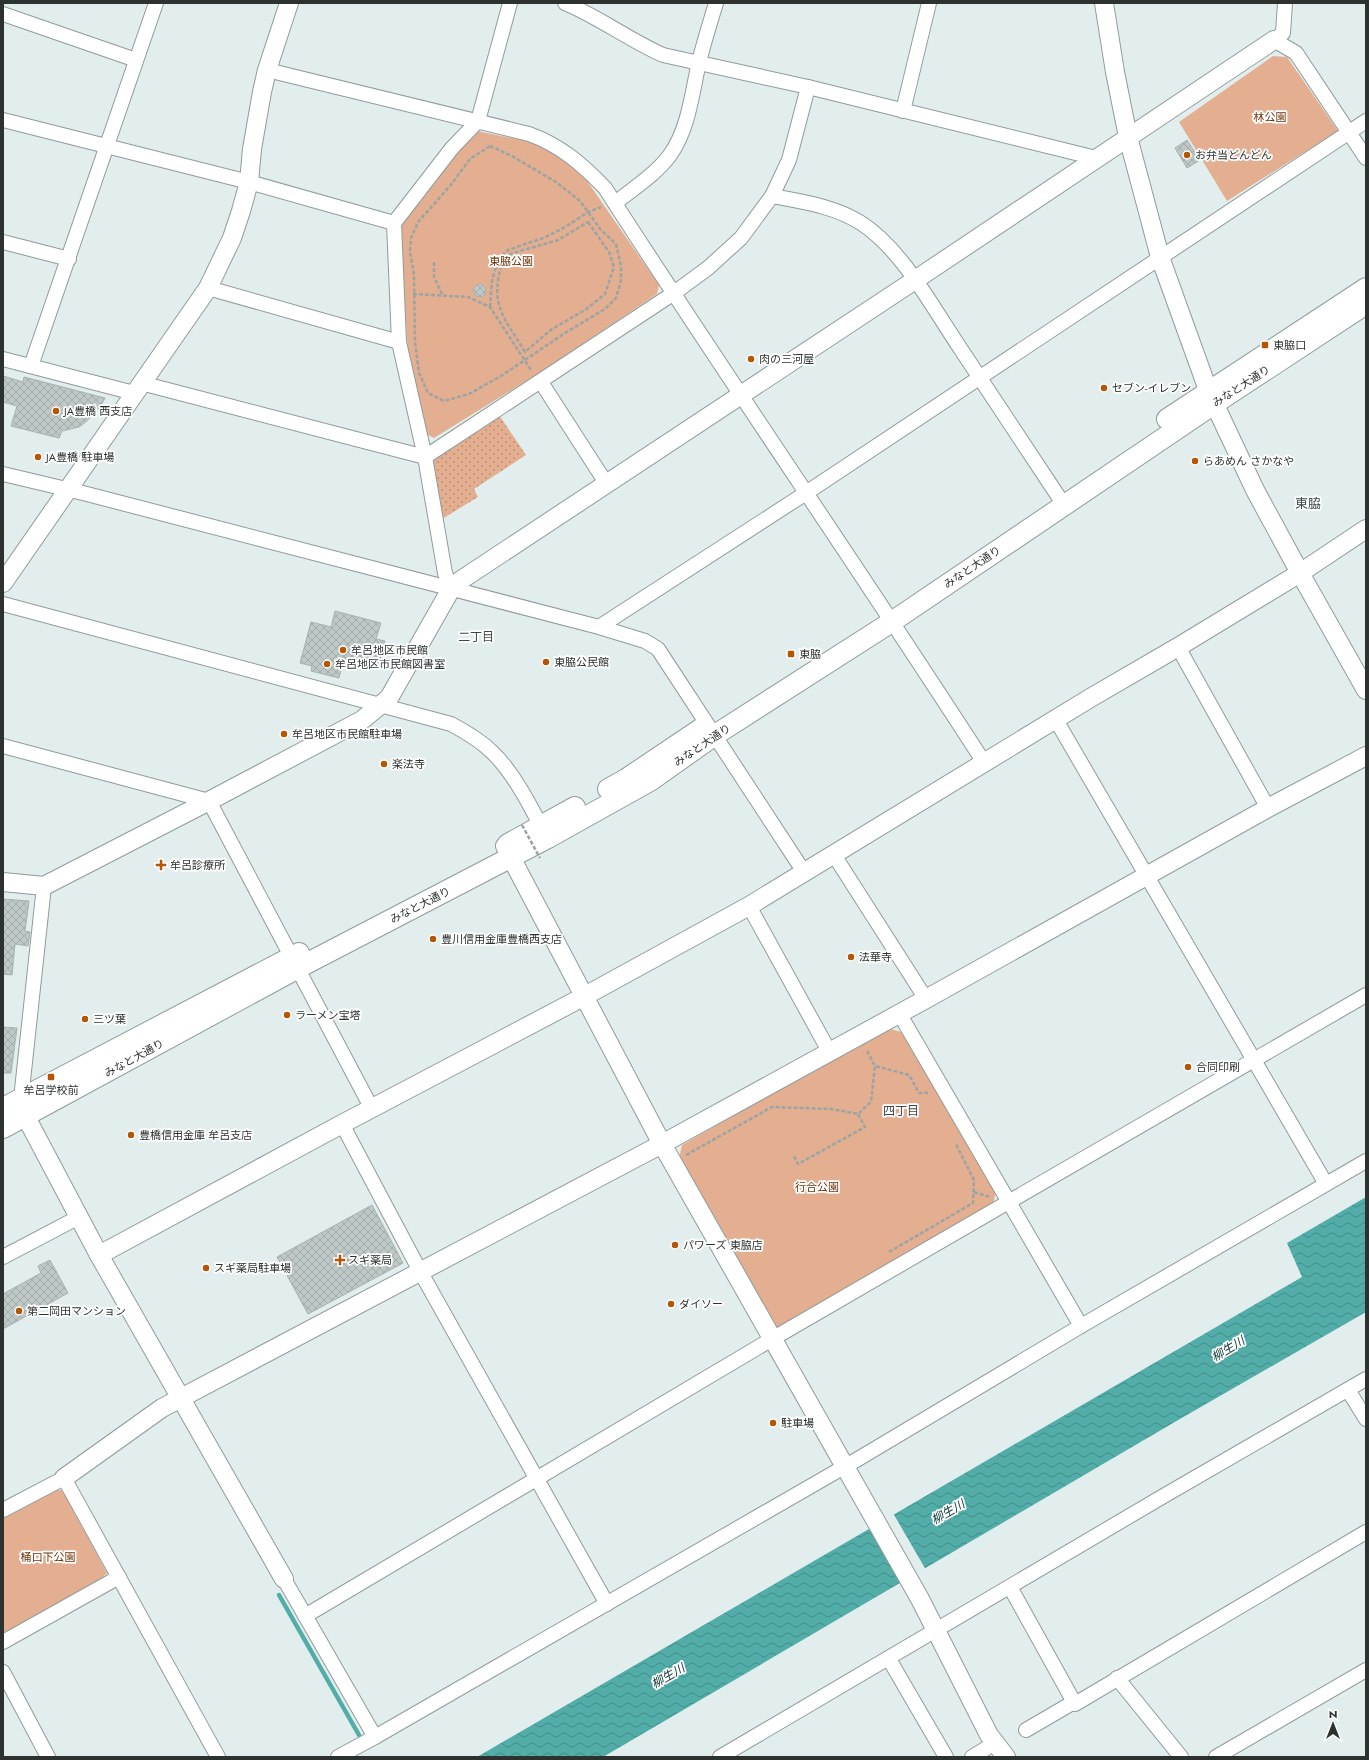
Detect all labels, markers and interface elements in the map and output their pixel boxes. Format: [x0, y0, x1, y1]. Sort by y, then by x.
park label: 林公園 [1254, 109, 1287, 125]
place label: お弁当どんどん [1195, 147, 1272, 163]
marker: お弁当どんどん [1182, 150, 1192, 160]
park label: 東脇公園 [489, 253, 533, 269]
place label: 東脇口 [1273, 337, 1306, 353]
marker: 東脇口 [1260, 340, 1270, 350]
place label: 肉の三河屋 [759, 351, 814, 367]
marker: 肉の三河屋 [746, 354, 756, 364]
street label: みなと大通り [1209, 361, 1273, 411]
place label: セブン-イレブン [1112, 380, 1191, 396]
marker: セブン-イレブン [1099, 383, 1109, 393]
place label: JA豊橋 西支店 [62, 403, 132, 419]
marker: JA豊橋 西支店 [51, 406, 61, 416]
place label: JA豊橋 駐車場 [44, 449, 114, 465]
marker: JA豊橋 駐車場 [33, 452, 43, 462]
place label: らあめん さかなや [1203, 453, 1294, 469]
marker: らあめん さかなや [1190, 456, 1200, 466]
district label: 東脇 [1295, 494, 1321, 513]
street label: みなと大通り [940, 542, 1004, 592]
district label: 二丁目 [458, 628, 494, 646]
place label: 牟呂地区市民館 [351, 642, 428, 658]
marker: 牟呂地区市民館 [338, 645, 348, 655]
place label: 東脇 [799, 646, 821, 662]
marker: 東脇 [786, 649, 796, 659]
place label: 東脇公民館 [554, 654, 609, 670]
place label: 牟呂地区市民館図書室 [335, 656, 445, 672]
marker: 東脇公民館 [541, 657, 551, 667]
marker: 牟呂地区市民館図書室 [322, 659, 332, 669]
street label: みなと大通り [670, 720, 734, 770]
place label: 牟呂地区市民館駐車場 [292, 726, 402, 742]
marker: 牟呂地区市民館駐車場 [279, 729, 289, 739]
place label: 楽法寺 [392, 756, 425, 772]
marker: 楽法寺 [379, 759, 389, 769]
place label: 牟呂診療所 [170, 857, 226, 873]
marker: 牟呂診療所 [155, 859, 167, 871]
street label: みなと大通り [387, 883, 453, 927]
place label: 豊川信用金庫豊橋西支店 [441, 931, 562, 947]
marker: 豊川信用金庫豊橋西支店 [428, 934, 438, 944]
place label: 法華寺 [859, 949, 892, 965]
marker: 法華寺 [846, 952, 856, 962]
place label: ラーメン宝塔 [295, 1007, 361, 1023]
marker: ラーメン宝塔 [282, 1010, 292, 1020]
place label: 三ツ葉 [93, 1011, 126, 1027]
marker: 三ツ葉 [80, 1014, 90, 1024]
street label: みなと大通り [101, 1035, 167, 1081]
place label: 合同印刷 [1196, 1059, 1240, 1075]
marker: 合同印刷 [1183, 1062, 1193, 1072]
marker: 牟呂学校前 [46, 1072, 56, 1082]
place label: 牟呂学校前 [24, 1082, 79, 1098]
district label: 四丁目 [883, 1102, 919, 1120]
place label: 豊橋信用金庫 牟呂支店 [139, 1127, 252, 1143]
marker: 豊橋信用金庫 牟呂支店 [126, 1130, 136, 1140]
park label: 行合公園 [795, 1179, 839, 1195]
place label: パワーズ 東脇店 [683, 1237, 763, 1253]
marker: パワーズ 東脇店 [670, 1240, 680, 1250]
place label: スギ薬局 [348, 1252, 392, 1268]
marker: スギ薬局 [335, 1255, 345, 1265]
place label: スギ薬局駐車場 [214, 1260, 291, 1276]
marker: スギ薬局駐車場 [201, 1263, 211, 1273]
place label: ダイソー [679, 1296, 723, 1312]
marker: ダイソー [666, 1299, 676, 1309]
place label: 第二岡田マンション [27, 1303, 126, 1319]
marker: 第二岡田マンション [14, 1306, 24, 1316]
water label: 柳生川 [1208, 1331, 1250, 1366]
place label: 駐車場 [781, 1415, 814, 1431]
marker: 駐車場 [768, 1418, 778, 1428]
water label: 柳生川 [928, 1494, 970, 1529]
park label: 桶口下公園 [21, 1549, 76, 1565]
water label: 柳生川 [648, 1658, 690, 1693]
north arrow [1313, 1704, 1353, 1744]
text: N [1329, 1706, 1337, 1722]

